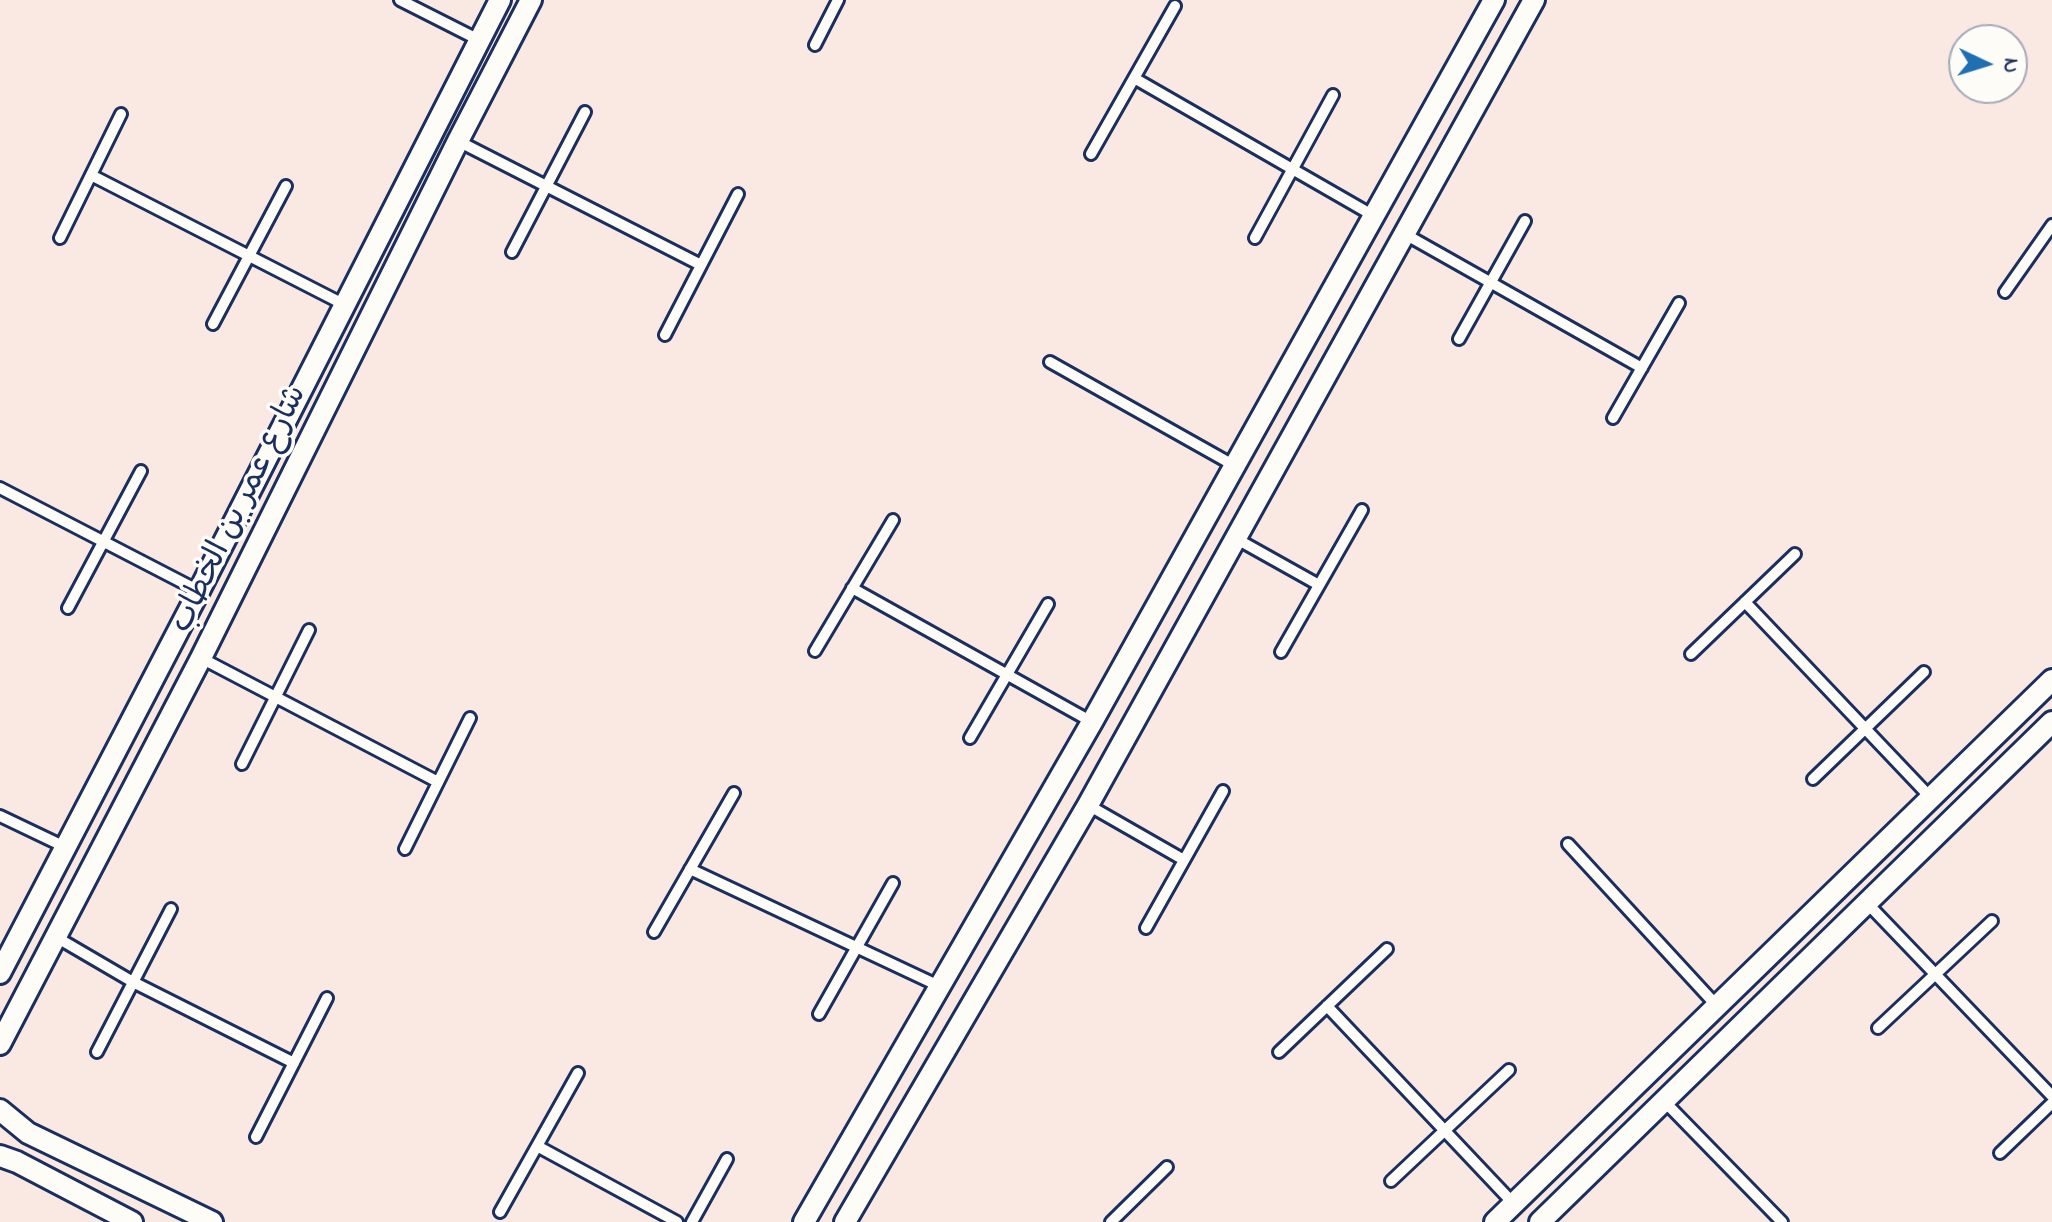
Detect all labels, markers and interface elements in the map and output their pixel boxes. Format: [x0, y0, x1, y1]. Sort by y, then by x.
north arrow [1948, 24, 2028, 104]
text: N [1993, 57, 2026, 74]
street label: شارع عمر بن الخطاب [164, 380, 318, 640]

